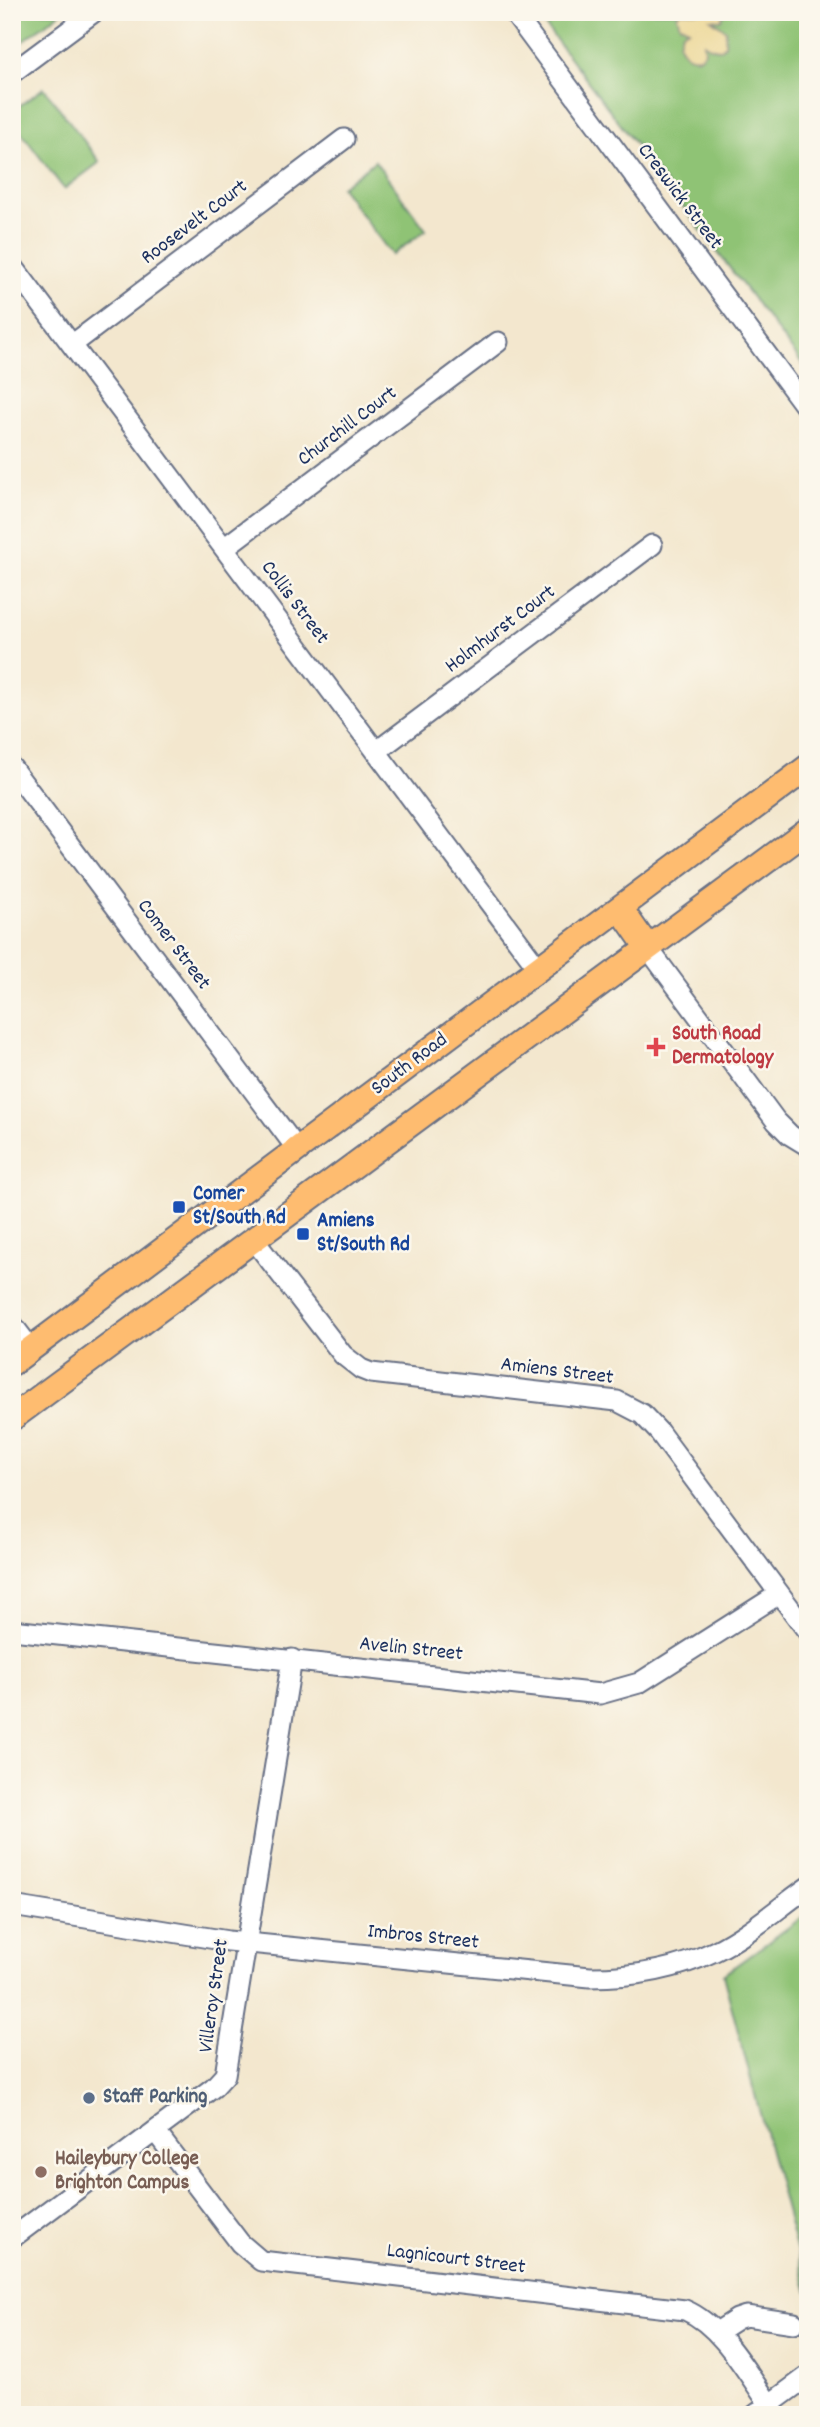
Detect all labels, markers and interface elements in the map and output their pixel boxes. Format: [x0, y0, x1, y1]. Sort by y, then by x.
street label: Creswick Street [629, 137, 729, 257]
street label: Roosevelt Court [135, 173, 255, 273]
street label: Churchill Court [292, 379, 404, 474]
street label: Collis Street [252, 555, 336, 651]
street label: Holmhurst Court [439, 578, 563, 682]
street label: Comer Street [129, 893, 217, 997]
place label: South Road Dermatology [672, 1020, 775, 1074]
street label: South Road [365, 1026, 455, 1104]
marker: South Road Dermatology [646, 1037, 666, 1057]
place label: Comer St/South Rd [193, 1180, 286, 1234]
marker: Comer St/South Rd [171, 1199, 187, 1215]
place label: Amiens St/South Rd [317, 1207, 410, 1261]
marker: Amiens St/South Rd [295, 1226, 311, 1242]
street label: Amiens Street [499, 1350, 615, 1394]
street label: Avelin Street [358, 1630, 464, 1670]
street label: Imbros Street [366, 1917, 480, 1959]
street label: Villeroy Street [192, 1937, 238, 2055]
place label: Staff Parking [103, 2083, 207, 2113]
marker: Staff Parking [81, 2090, 97, 2106]
place label: Haileybury College Brighton Campus [55, 2145, 199, 2199]
marker: Haileybury College Brighton Campus [33, 2164, 49, 2180]
street label: Lagnicourt Street [385, 2237, 527, 2283]

